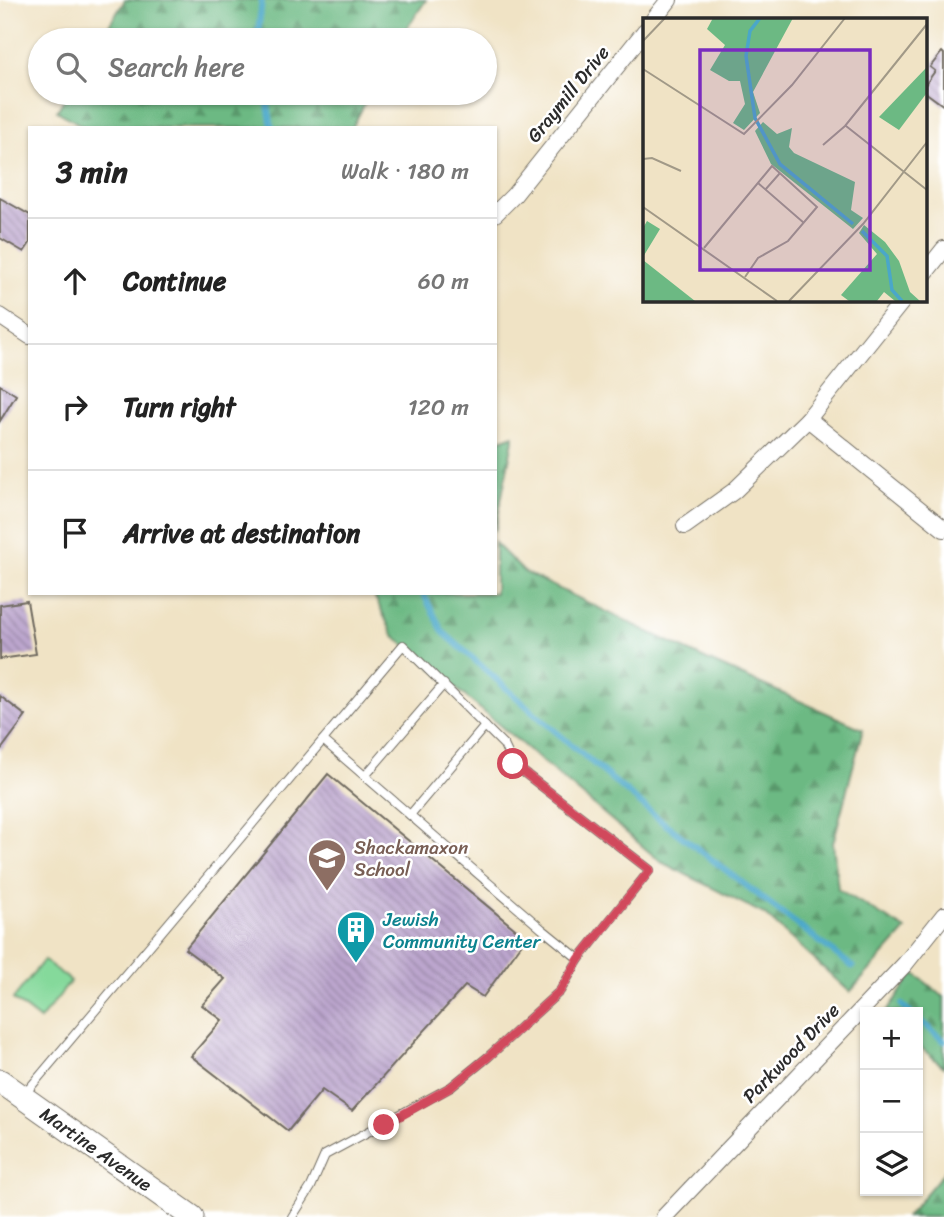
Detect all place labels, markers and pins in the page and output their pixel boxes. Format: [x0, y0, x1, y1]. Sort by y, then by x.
place label: Shackamaxon School [354, 831, 468, 886]
school or university icon: Shackamaxon School [306, 837, 348, 892]
place label: Jewish Community Center [382, 903, 542, 958]
building icon: Jewish Community Center [335, 909, 377, 964]

